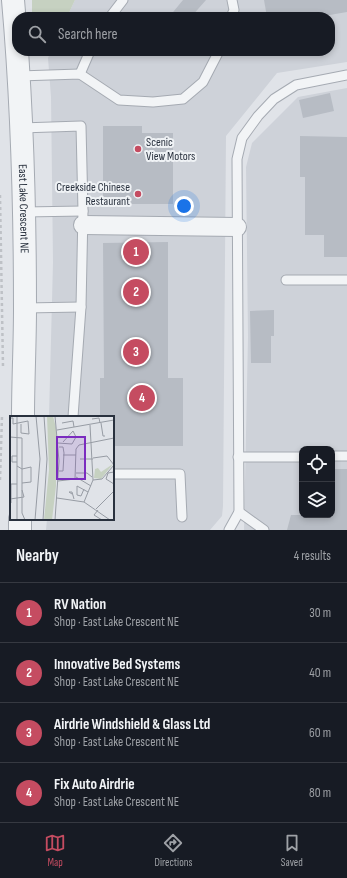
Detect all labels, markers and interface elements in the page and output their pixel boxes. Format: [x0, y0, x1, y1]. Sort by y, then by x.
search box [12, 12, 335, 56]
icon: search [26, 23, 48, 45]
text: Search here [58, 25, 118, 44]
place label: Scenic View Motors [146, 135, 195, 164]
marker: Scenic View Motors [133, 144, 143, 154]
street label: East Lake Crescent NE [15, 164, 32, 253]
place label: Creekside Chinese Restaurant [56, 180, 130, 209]
marker: Creekside Chinese Restaurant [133, 189, 143, 199]
your location [174, 196, 194, 216]
pin: 1 [123, 237, 149, 267]
pin: 2 [123, 277, 149, 307]
pin: 3 [123, 337, 149, 367]
pin: 4 [129, 383, 155, 413]
inset map [10, 416, 114, 520]
map controls [299, 446, 335, 518]
button: locate [299, 446, 335, 482]
button: layers [299, 482, 335, 518]
text: Nearby [16, 546, 59, 566]
text: 4 results [294, 548, 331, 564]
text: RV Nation [54, 595, 106, 614]
text: 1 [26, 605, 32, 621]
text: 30 m [309, 605, 331, 621]
text: Shop · East Lake Crescent NE [54, 614, 179, 630]
text: Innovative Bed Systems [54, 655, 180, 674]
text: 2 [26, 665, 32, 681]
text: 40 m [309, 665, 331, 681]
text: Shop · East Lake Crescent NE [54, 674, 179, 690]
text: Airdrie Windshield & Glass Ltd [54, 715, 210, 734]
text: 3 [26, 725, 32, 741]
text: 60 m [309, 725, 331, 741]
text: Shop · East Lake Crescent NE [54, 734, 179, 750]
text: Fix Auto Airdrie [54, 775, 135, 794]
text: 4 [26, 785, 32, 801]
text: 80 m [309, 785, 331, 801]
text: Shop · East Lake Crescent NE [54, 794, 179, 810]
tab: Map [44, 832, 66, 869]
tab: Directions [155, 832, 192, 869]
tab: Saved [281, 832, 303, 869]

